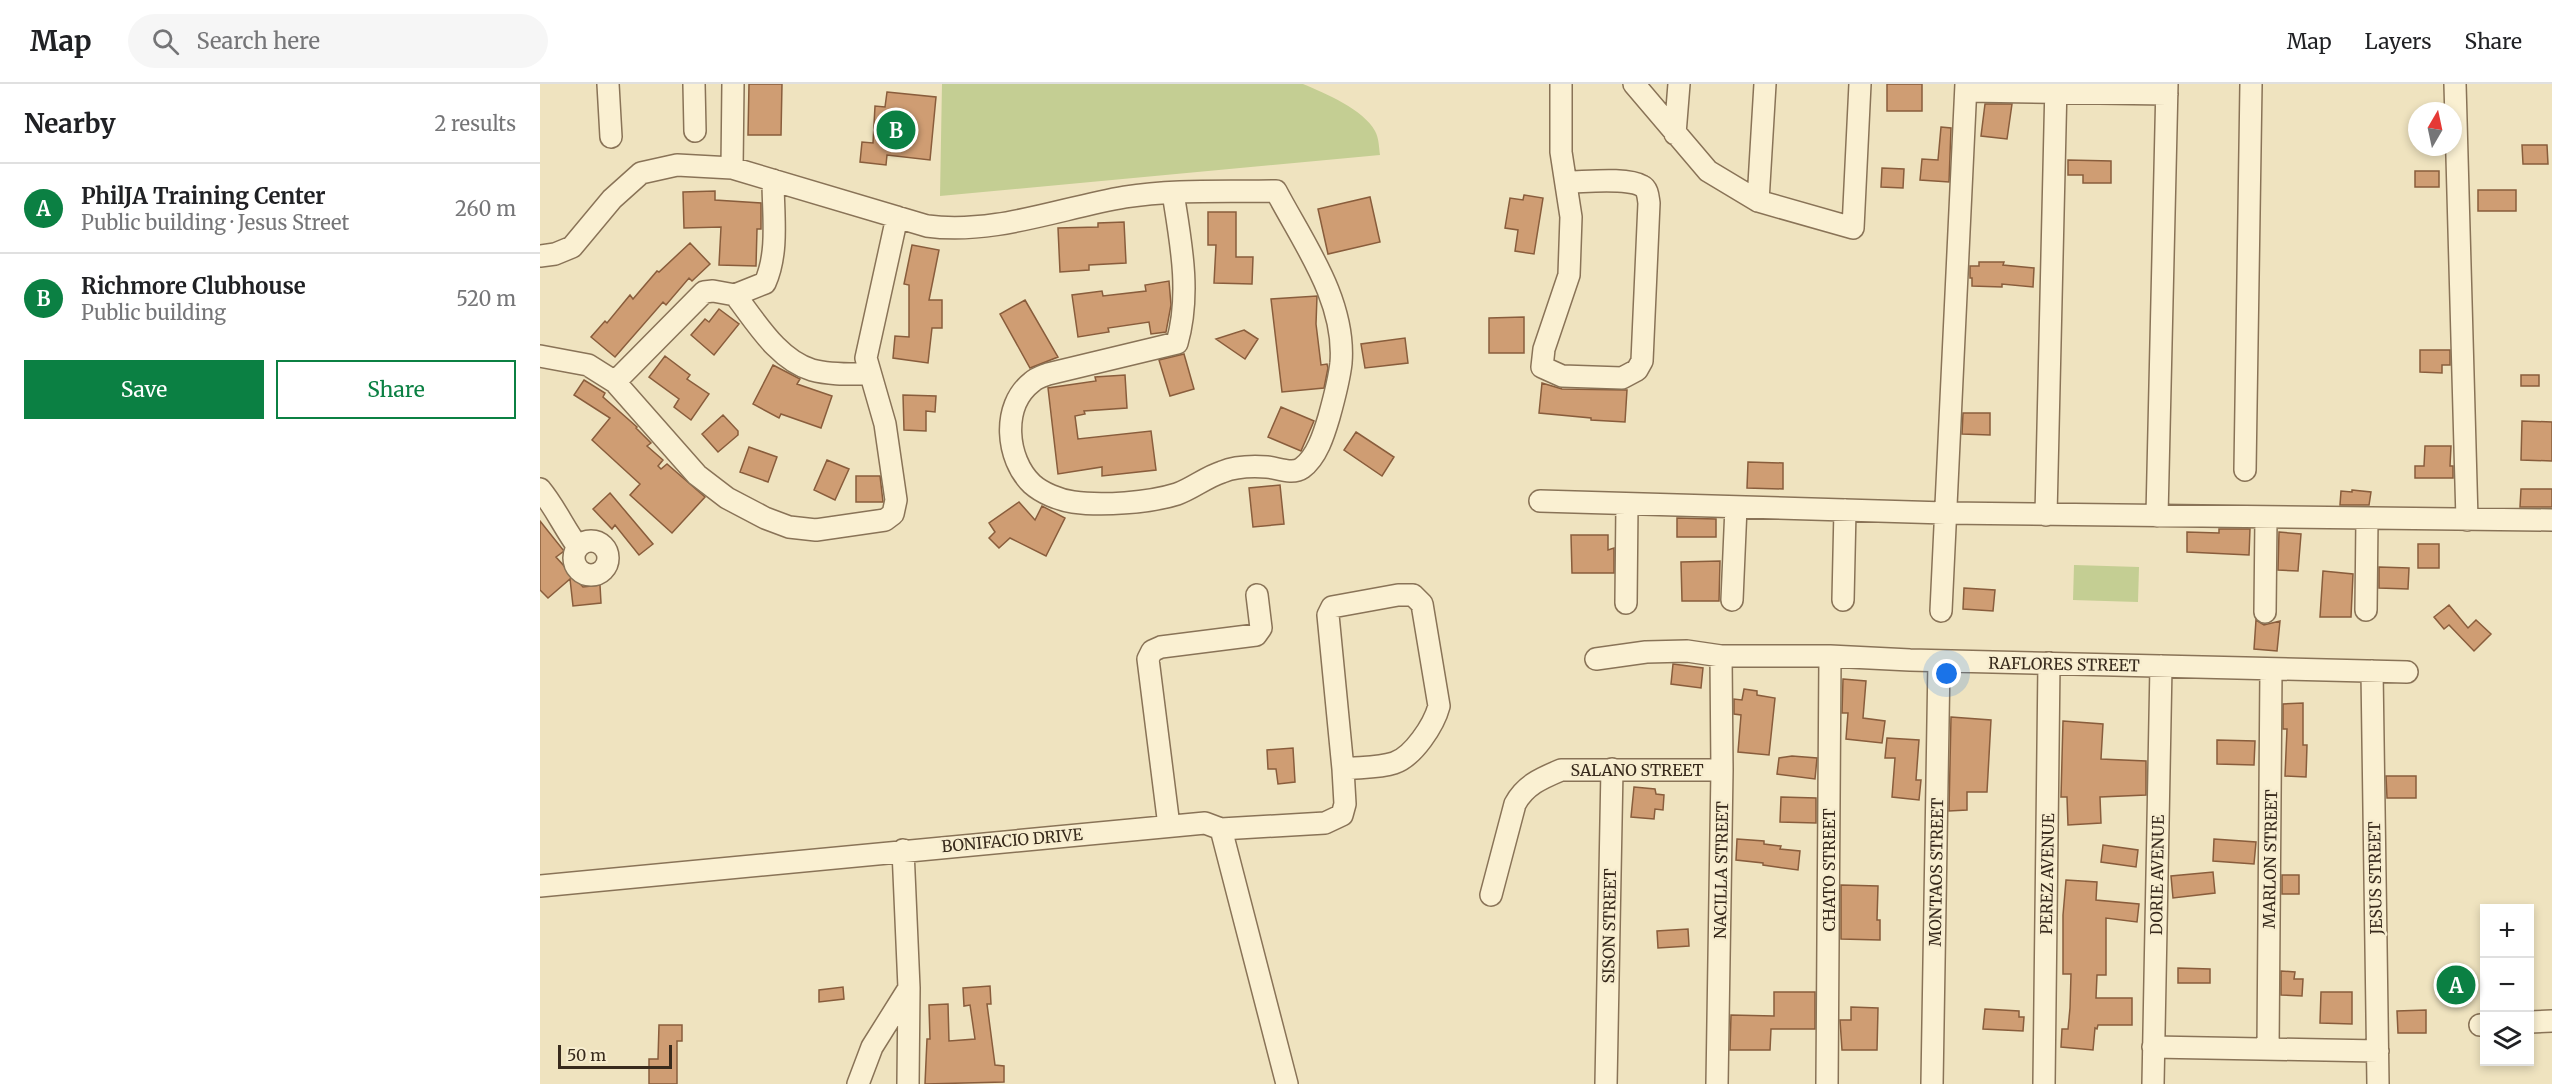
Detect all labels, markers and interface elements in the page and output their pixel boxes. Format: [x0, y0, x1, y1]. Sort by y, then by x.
search box [128, 14, 548, 68]
text: Map [30, 23, 92, 59]
icon: search [149, 25, 182, 58]
text: Search here [197, 27, 320, 55]
text: Map [2287, 28, 2332, 55]
text: Layers [2365, 28, 2432, 55]
text: Share [2465, 28, 2522, 55]
north arrow [2408, 102, 2462, 156]
text: Nearby [24, 107, 116, 140]
pin: B [876, 108, 916, 152]
text: 2 results [434, 111, 516, 136]
text: PhilJA Training Center [81, 182, 326, 210]
text: A [36, 196, 51, 221]
text: 260 m [455, 196, 516, 221]
text: Public building · Jesus Street [81, 210, 349, 235]
text: Richmore Clubhouse [81, 272, 306, 300]
text: B [37, 286, 50, 311]
text: 520 m [456, 286, 516, 311]
text: Public building [81, 300, 226, 325]
button: Save [24, 360, 264, 419]
button: Share [276, 360, 516, 419]
street label: RAFLORES STREET [1988, 653, 2140, 675]
your location [1932, 659, 1961, 688]
street label: SALANO STREET [1570, 760, 1704, 780]
street label: MARLON STREET [2259, 789, 2281, 929]
street label: MONTAOS STREET [1925, 798, 1947, 946]
street label: NACILLA STREET [1710, 801, 1732, 939]
street label: CHATO STREET [1819, 808, 1839, 932]
street label: PEREZ AVENUE [2036, 812, 2058, 935]
street label: DORIE AVENUE [2146, 814, 2168, 935]
street label: JESUS STREET [2364, 821, 2386, 936]
street label: BONIFACIO DRIVE [940, 824, 1084, 856]
street label: SISON STREET [1598, 868, 1620, 984]
map controls [2480, 904, 2534, 1066]
button: + [2480, 904, 2534, 958]
button: − [2480, 958, 2534, 1012]
pin: A [2436, 962, 2476, 1008]
button: layers [2480, 1012, 2534, 1066]
scale bar [558, 1042, 672, 1070]
text: 50 m [567, 1045, 606, 1065]

